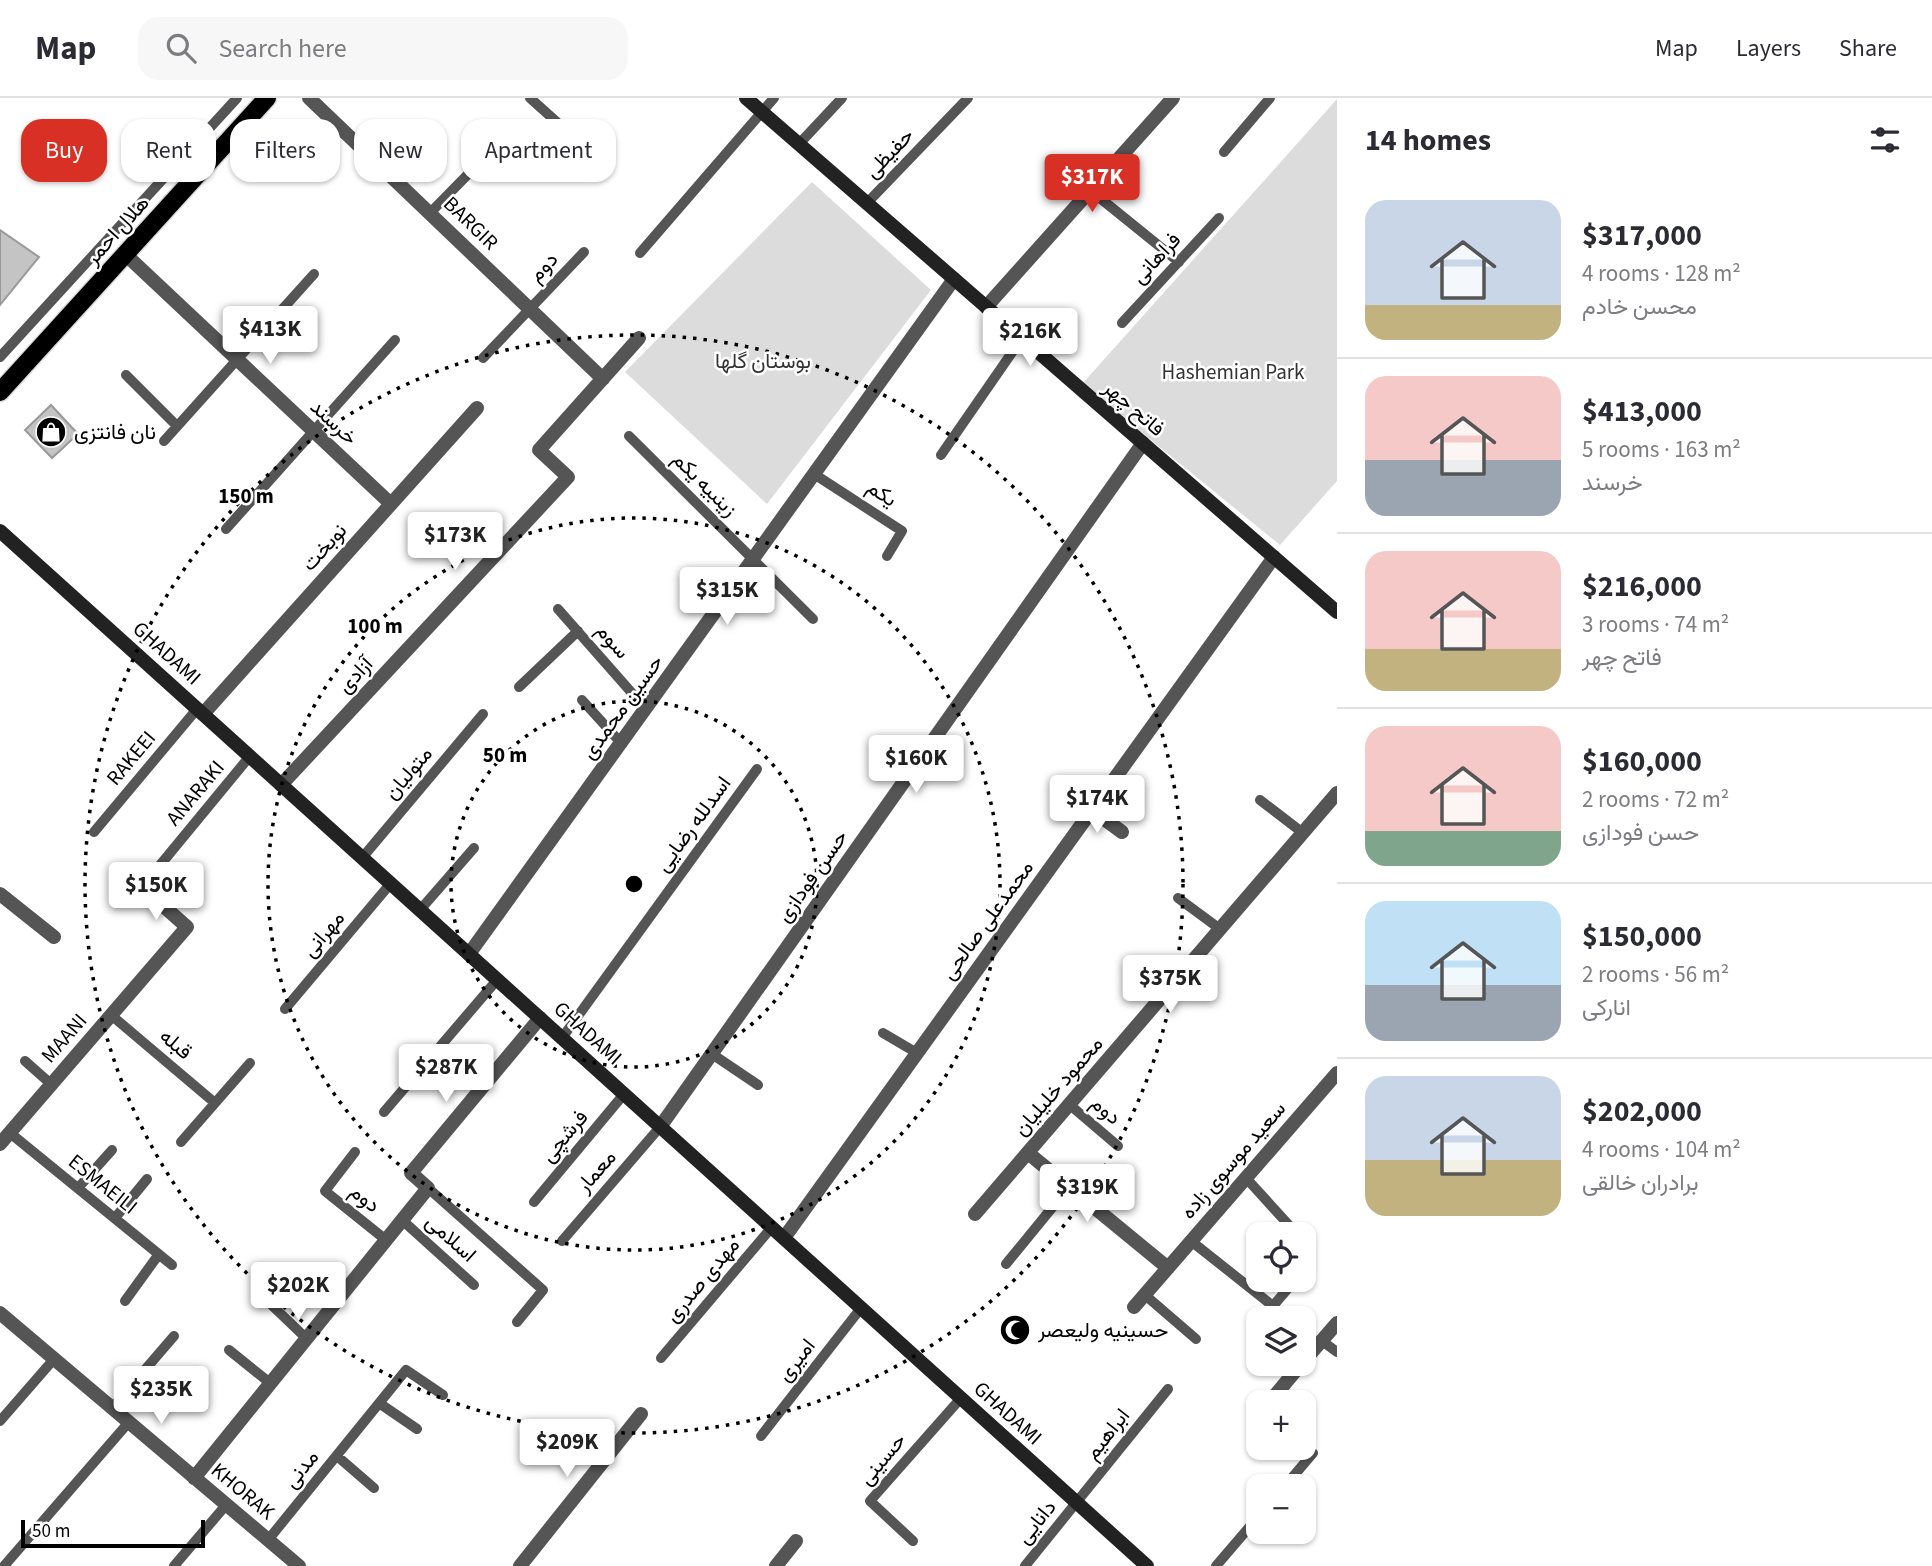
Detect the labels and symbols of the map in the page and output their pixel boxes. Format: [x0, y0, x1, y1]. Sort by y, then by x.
street label: حفیظی [857, 121, 921, 185]
pin: $317K [1043, 155, 1141, 214]
street label: هلال احمر [77, 189, 156, 272]
street label: BARGIR [437, 189, 505, 257]
street label: فراهانی [1124, 226, 1188, 290]
street label: دوم [521, 245, 565, 289]
pin: $413K [221, 306, 319, 366]
pin: $216K [981, 308, 1079, 368]
park label: بوستان گلها [715, 346, 811, 376]
park label: Hashemian Park [1161, 357, 1305, 387]
street label: فاتح چهر [1096, 372, 1171, 443]
street label: خرسند [304, 392, 364, 452]
shop icon: نان فانتزی [34, 415, 68, 449]
place label: نان فانتزی [74, 417, 156, 447]
street label: زینبیه یکم [666, 445, 744, 523]
street label: یکم [861, 472, 903, 514]
text: 150 m [218, 481, 274, 511]
pin: $173K [406, 512, 504, 572]
street label: نوبخت [294, 516, 354, 578]
pin: $315K [678, 568, 776, 627]
text: 100 m [347, 611, 403, 641]
street label: GHADAMI [126, 614, 208, 692]
street label: سوم [589, 617, 637, 665]
street label: آزادی [330, 648, 381, 700]
street label: حسین محمدی [574, 648, 670, 766]
street label: RAKEEI [99, 724, 163, 792]
pin: $160K [867, 736, 965, 795]
street label: متولیان [377, 740, 439, 806]
text: 50 m [483, 740, 527, 770]
street label: ANARAKI [159, 754, 231, 832]
street label: اسدلله رضایی [648, 770, 738, 878]
pin: $174K [1048, 776, 1146, 835]
street label: حسن فودازی [769, 824, 855, 928]
street label: محمدعلی صالحی [933, 854, 1041, 986]
pin: $150K [107, 862, 205, 922]
centre of rings [622, 872, 646, 896]
street label: مهرانی [295, 904, 351, 964]
pin: $375K [1121, 956, 1219, 1015]
street label: GHADAMI [547, 994, 629, 1072]
street label: MAANI [34, 1007, 94, 1069]
street label: قبله [153, 1021, 199, 1067]
street label: محمود خلیلیان [1006, 1030, 1110, 1142]
pin: $287K [397, 1044, 495, 1104]
street label: دوم [1084, 1088, 1128, 1132]
street label: سعید موسوی زاده [1173, 1095, 1293, 1225]
street label: فرشچی [533, 1103, 595, 1169]
street label: معمار [568, 1143, 623, 1200]
street label: ESMAEILI [62, 1147, 144, 1221]
pin: $319K [1038, 1164, 1136, 1224]
street label: دوم [343, 1176, 387, 1220]
street label: اسلامی [419, 1207, 483, 1269]
street label: مهدی صدری [658, 1231, 746, 1329]
pin: $202K [249, 1262, 347, 1322]
mosque icon: حسینیه ولیعصر [998, 1313, 1032, 1347]
place label: حسینیه ولیعصر [1037, 1315, 1168, 1345]
street label: امیری [770, 1332, 822, 1388]
pin: $235K [112, 1366, 210, 1426]
street label: GHADAMI [967, 1374, 1049, 1452]
street label: ابراهیم [1077, 1402, 1137, 1466]
pin: $209K [518, 1420, 616, 1479]
street label: حسینی [851, 1426, 913, 1492]
street label: مدنی [276, 1443, 326, 1495]
street label: KHORAK [205, 1455, 282, 1527]
street label: دانایی [1009, 1493, 1063, 1551]
scale bar [21, 1517, 205, 1549]

